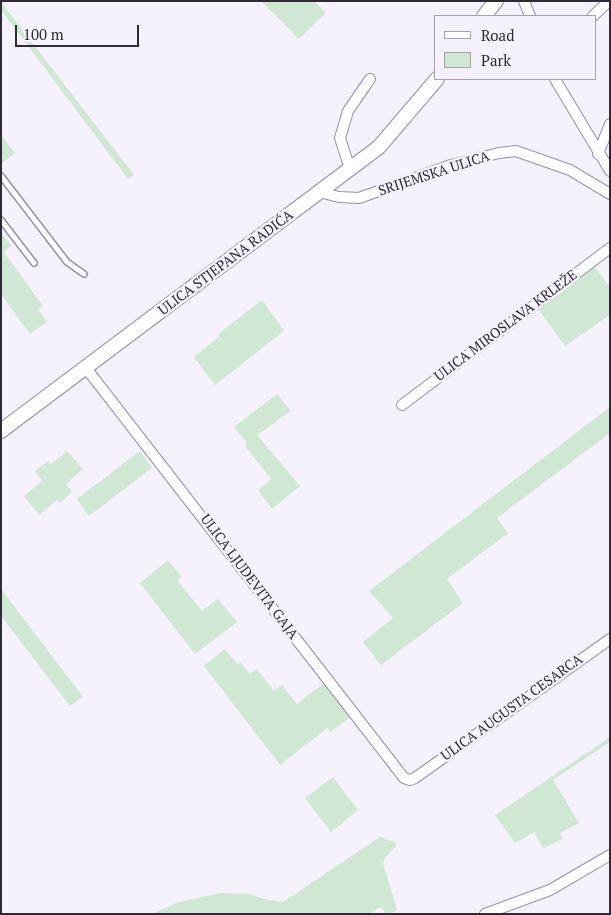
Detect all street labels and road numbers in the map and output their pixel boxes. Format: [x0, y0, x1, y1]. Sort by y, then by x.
street label: SRIJEMSKA ULICA [376, 148, 492, 200]
street label: ULICA STJEPANA RADIĆA [155, 207, 297, 319]
street label: ULICA MIROSLAVA KRLEŽE [431, 267, 581, 385]
street label: ULICA LJUDEVITA GAJA [197, 511, 301, 643]
street label: ULICA AUGUSTA CESARCA [438, 651, 586, 765]

